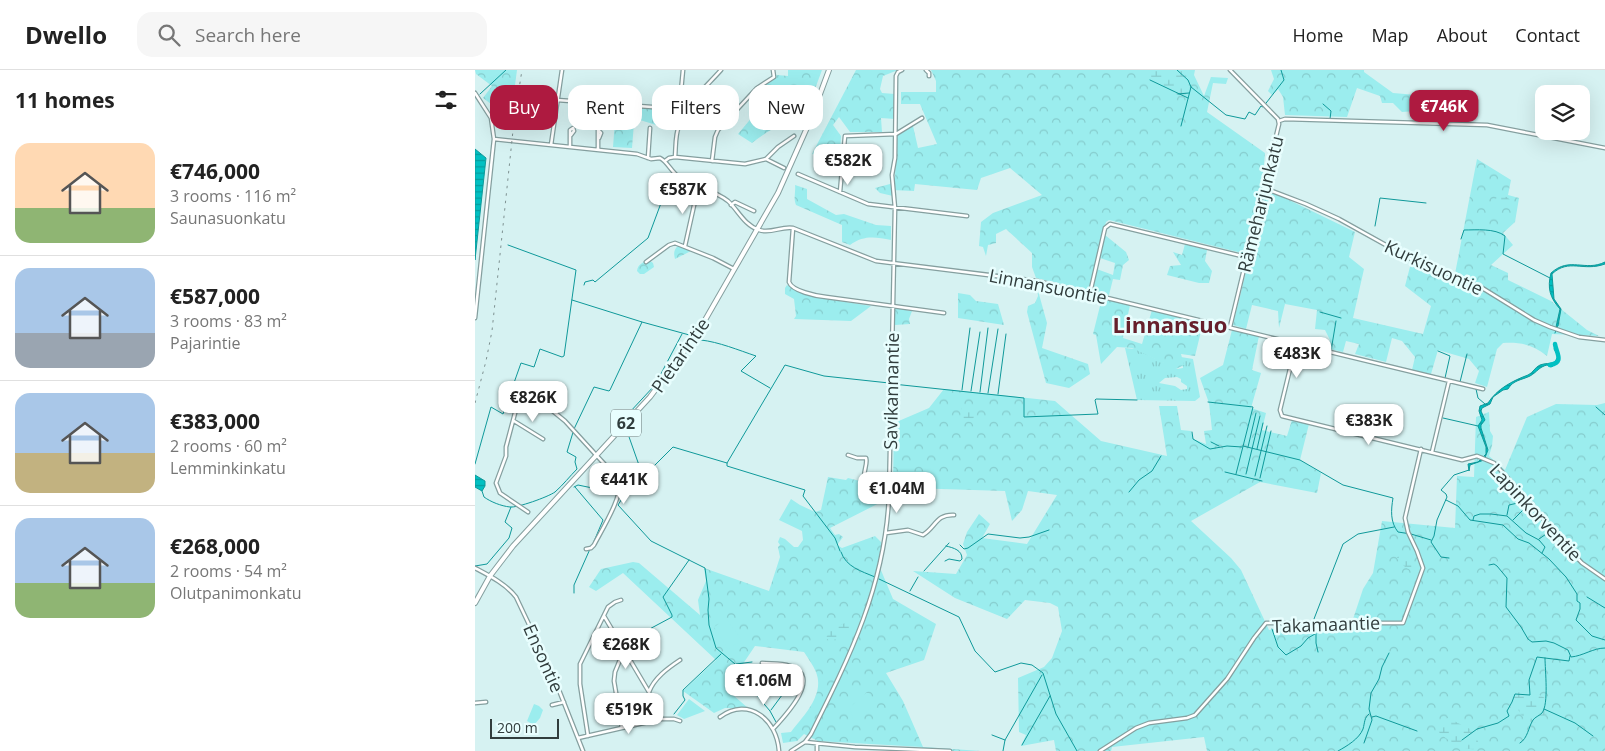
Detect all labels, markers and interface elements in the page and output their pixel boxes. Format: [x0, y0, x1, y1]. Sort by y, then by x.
search box [137, 12, 487, 57]
text: Dwello [25, 18, 107, 51]
icon: search [155, 21, 183, 49]
text: Search here [195, 22, 301, 48]
text: Home [1293, 23, 1343, 47]
text: Map [1371, 23, 1409, 47]
text: About [1437, 23, 1487, 47]
text: Contact [1515, 23, 1580, 47]
chip: Buy [490, 85, 558, 130]
chip: Rent [568, 85, 642, 130]
chip: Filters [652, 85, 739, 130]
chip: New [749, 85, 823, 130]
map controls [1535, 85, 1590, 140]
button: layers [1535, 85, 1590, 140]
text: 11 homes [15, 86, 115, 114]
icon: filters [432, 86, 460, 114]
pin: €746K [1409, 90, 1479, 132]
text: €746K [1420, 95, 1468, 117]
street label: Rämeharjunkatu [1231, 133, 1289, 275]
pin: €582K [813, 144, 883, 186]
text: €582K [824, 149, 872, 171]
text: €746,000 [170, 157, 260, 185]
icon: home [55, 163, 115, 223]
pin: €587K [648, 172, 718, 215]
text: €587K [659, 178, 707, 200]
text: 3 rooms · 116 m² [170, 185, 296, 207]
text: Saunasuonkatu [170, 207, 286, 229]
street label: Kurkisuontie [1381, 234, 1487, 300]
street label: Linnansuontie [987, 263, 1109, 309]
text: €587,000 [170, 282, 260, 310]
icon: home [55, 288, 115, 348]
district label: Linnansuo [1113, 309, 1227, 339]
text: 3 rooms · 83 m² [170, 310, 287, 332]
street label: Pietarintie [646, 313, 714, 397]
text: Pajarintie [170, 332, 241, 354]
street label: Savikannantie [878, 332, 904, 450]
pin: €483K [1262, 336, 1332, 379]
text: €483K [1273, 342, 1321, 364]
pin: €826K [498, 380, 568, 423]
text: €826K [509, 386, 557, 408]
pin: €383K [1334, 404, 1404, 446]
text: €383,000 [170, 407, 260, 435]
road number: 62 [611, 409, 641, 436]
text: €383K [1345, 409, 1393, 431]
icon: home [55, 413, 115, 473]
text: 2 rooms · 60 m² [170, 435, 287, 457]
text: Lemminkinkatu [170, 457, 286, 479]
street label: Lapinkorventie [1485, 458, 1587, 566]
pin: €441K [589, 462, 659, 505]
text: €441K [600, 468, 648, 490]
pin: €1.04M [856, 472, 938, 514]
text: €1.04M [869, 477, 925, 499]
text: €268,000 [170, 532, 260, 560]
icon: home [55, 538, 115, 598]
text: 2 rooms · 54 m² [170, 560, 287, 582]
text: Olutpanimonkatu [170, 582, 302, 604]
street label: Takamaantie [1272, 610, 1380, 638]
street label: Ensontie [518, 620, 570, 696]
pin: €268K [591, 628, 661, 670]
text: €268K [602, 633, 650, 655]
pin: €1.06M [723, 664, 805, 706]
text: €1.06M [736, 669, 792, 691]
pin: €519K [594, 692, 664, 735]
text: €519K [605, 698, 653, 720]
scale bar [490, 716, 559, 739]
text: 200 m [497, 718, 538, 737]

